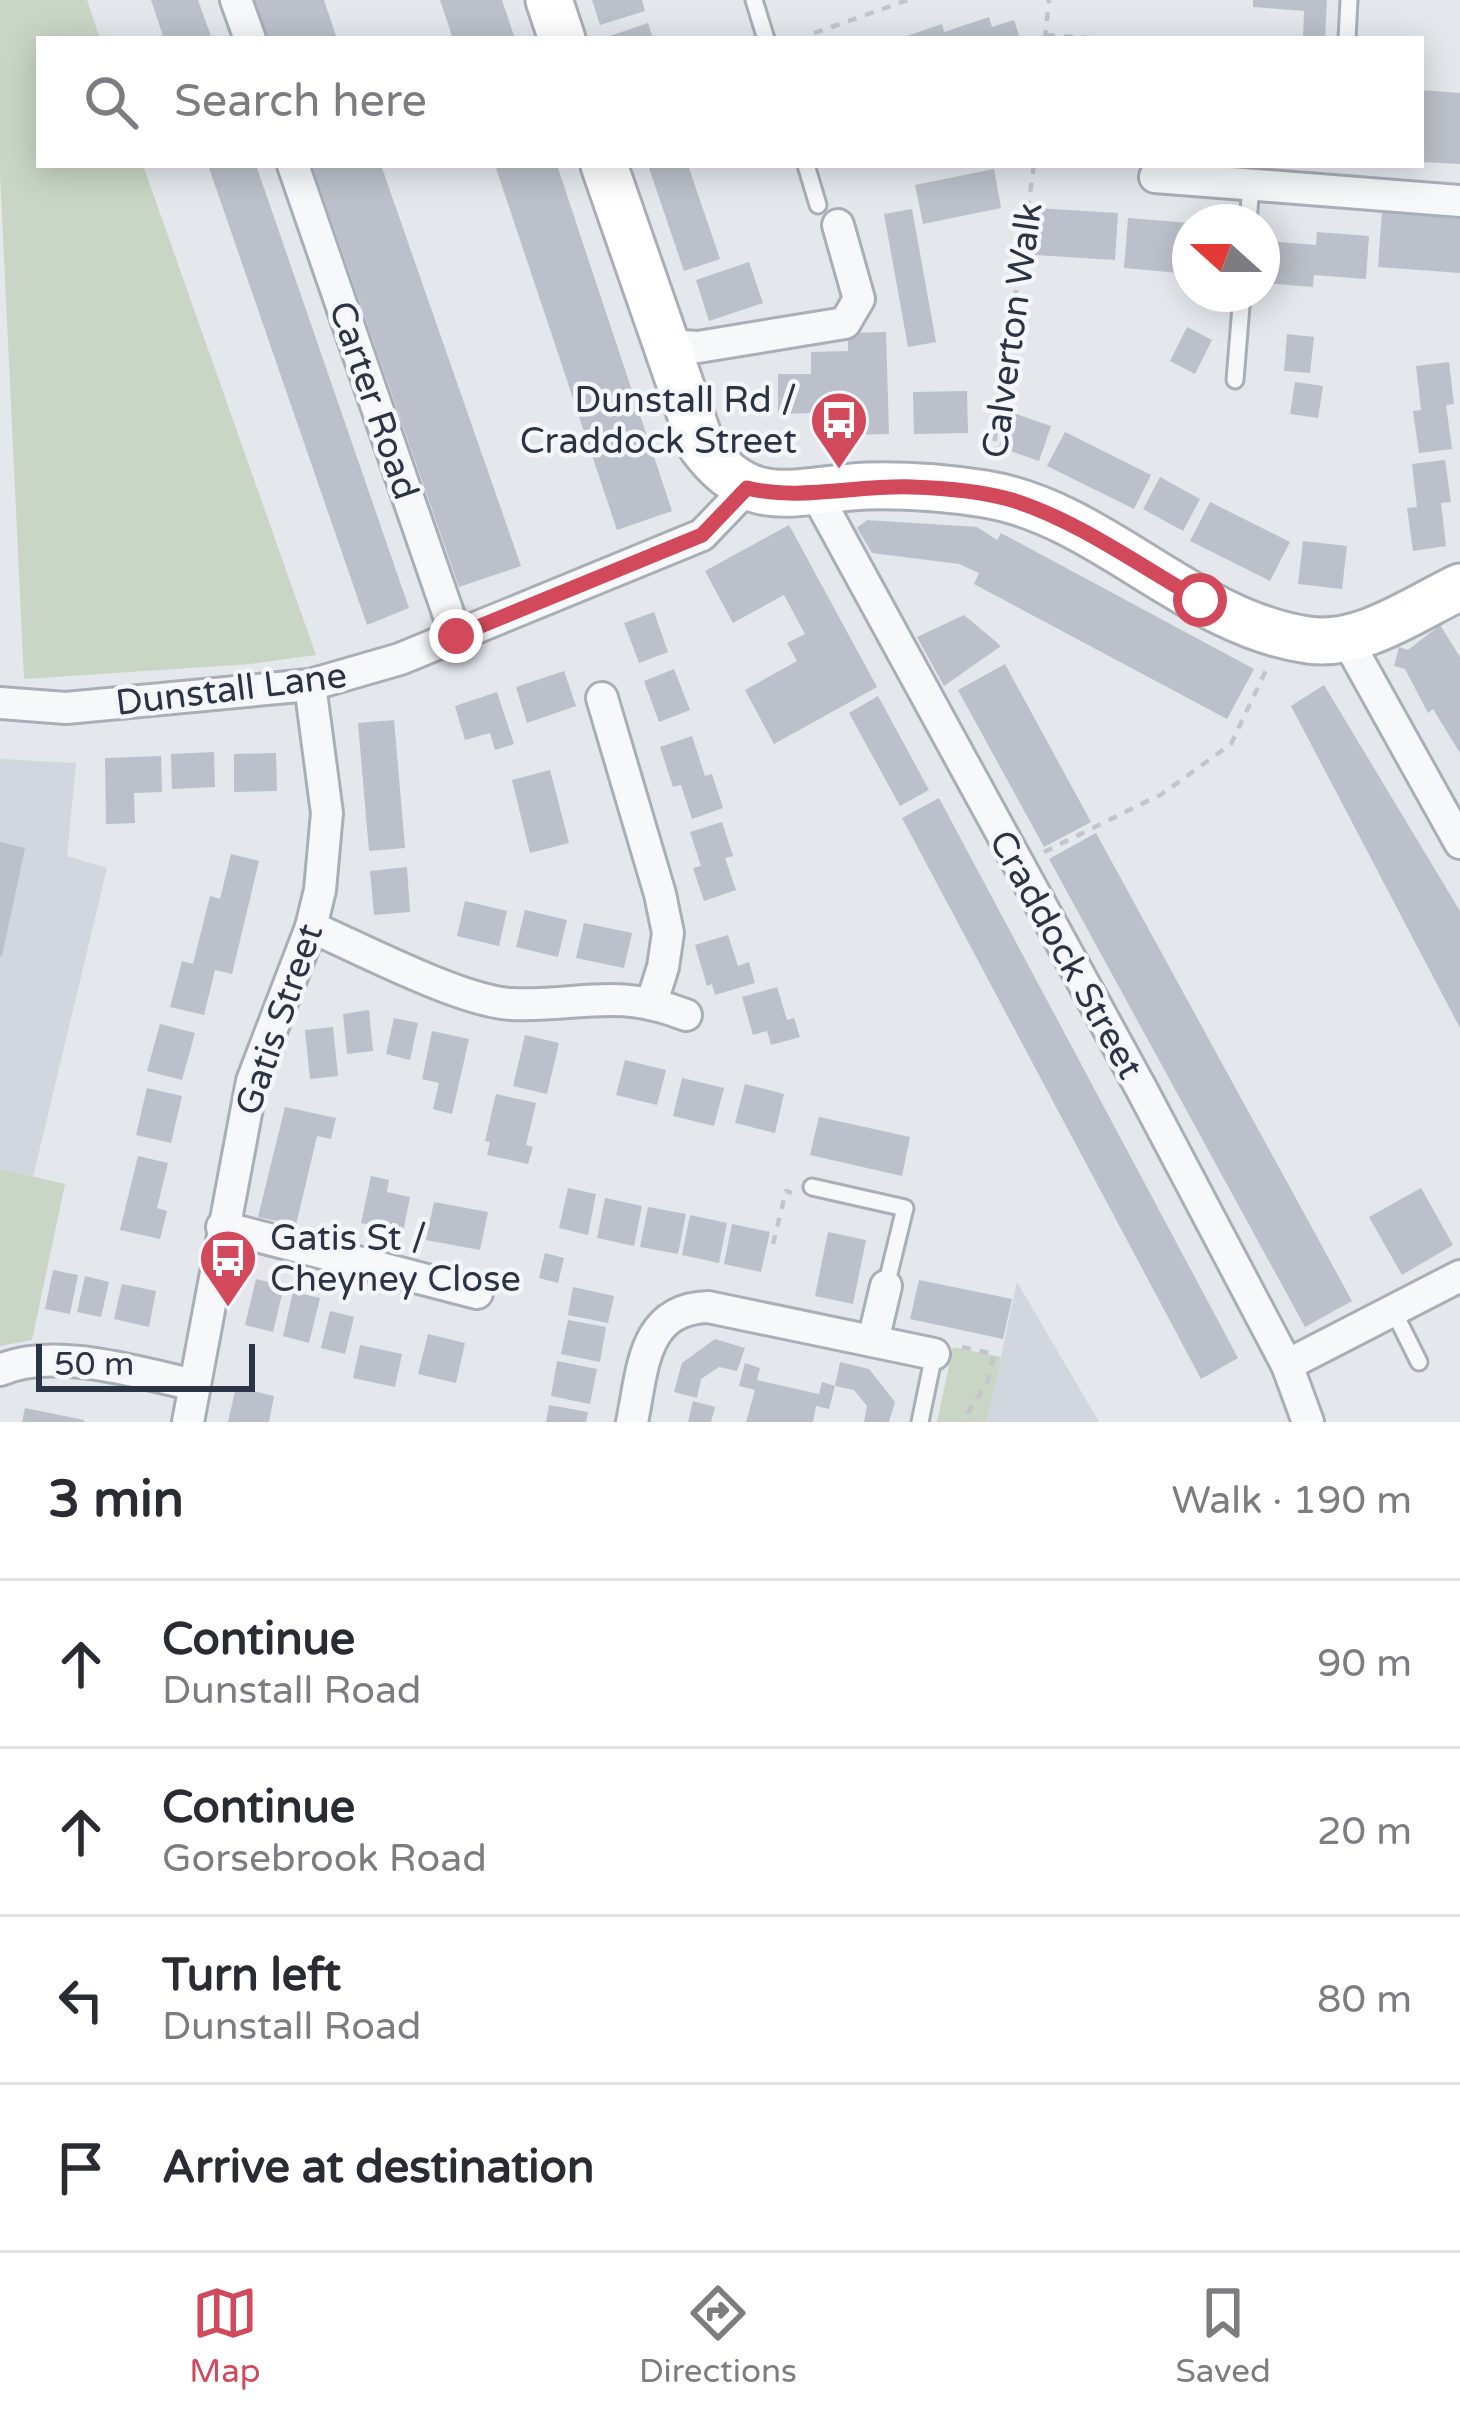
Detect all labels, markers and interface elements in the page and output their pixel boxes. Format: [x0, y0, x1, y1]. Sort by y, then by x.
search box [36, 36, 1424, 168]
icon: search [78, 69, 144, 135]
text: Search here [174, 75, 427, 129]
street label: Calverton Walk [973, 200, 1052, 461]
north arrow [1172, 204, 1280, 312]
street label: Carter Road [320, 296, 428, 505]
place label: Dunstall Rd / Craddock Street [520, 379, 797, 463]
bus stop icon: Dunstall Rd / Craddock Street [808, 389, 870, 471]
route start [1173, 573, 1227, 627]
route end [429, 609, 483, 663]
street label: Dunstall Lane [113, 654, 349, 725]
street label: Craddock Street [980, 823, 1152, 1086]
street label: Gatis Street [227, 918, 332, 1121]
place label: Gatis St / Cheyney Close [270, 1217, 521, 1301]
bus stop icon: Gatis St / Cheyney Close [197, 1227, 259, 1309]
scale bar [36, 1338, 255, 1391]
text: 50 m [54, 1345, 134, 1384]
text: 3 min [48, 1469, 184, 1531]
text: Walk · 190 m [1171, 1477, 1412, 1524]
text: Continue [162, 1613, 355, 1667]
icon: ahead [48, 1631, 114, 1697]
text: 90 m [1317, 1640, 1412, 1687]
text: Dunstall Road [162, 1667, 421, 1714]
text: Continue [162, 1781, 355, 1835]
icon: ahead [48, 1799, 114, 1865]
text: 20 m [1317, 1808, 1412, 1855]
text: Gorsebrook Road [162, 1835, 487, 1882]
text: Turn left [162, 1949, 341, 2003]
icon: left [48, 1967, 114, 2033]
text: 80 m [1317, 1976, 1412, 2023]
text: Dunstall Road [162, 2003, 421, 2050]
icon: arrive [48, 2135, 114, 2201]
text: Arrive at destination [162, 2141, 594, 2195]
tab: Map [189, 2280, 261, 2391]
tab: Directions [639, 2280, 797, 2391]
tab: Saved [1175, 2280, 1271, 2391]

